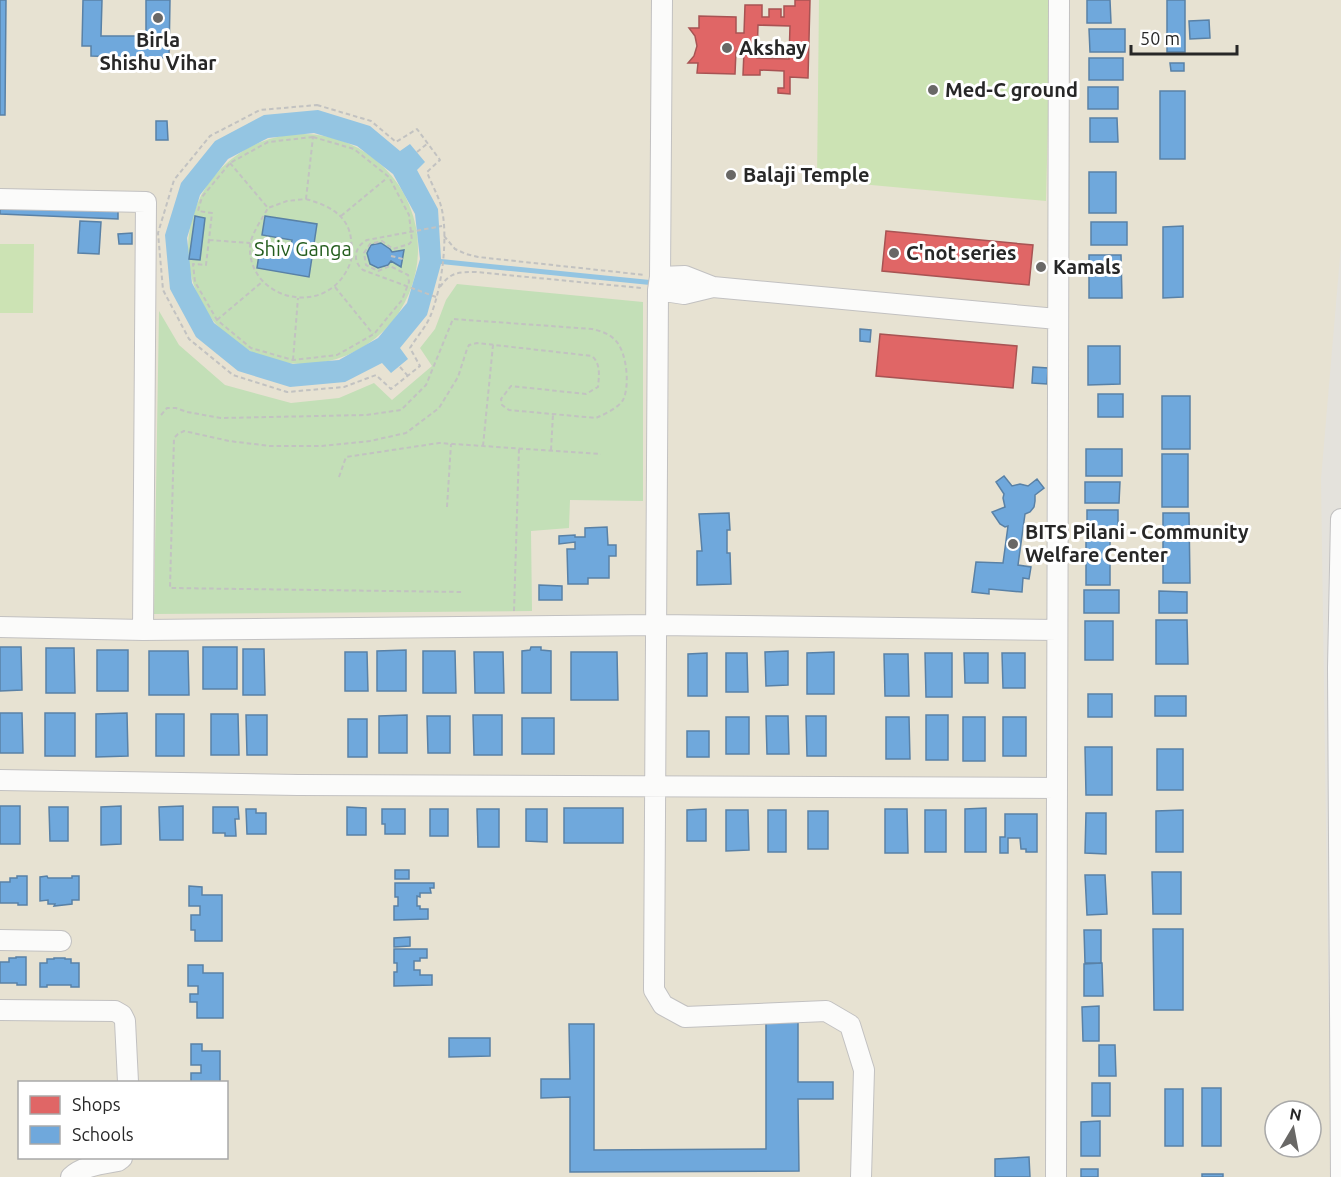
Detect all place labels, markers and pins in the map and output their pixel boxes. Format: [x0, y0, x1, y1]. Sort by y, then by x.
marker: Birla Shishu Vihar [151, 11, 165, 25]
place label: Birla Shishu Vihar [99, 28, 217, 74]
place label: Akshay [739, 36, 807, 59]
marker: Akshay [720, 41, 734, 55]
place label: Med-C ground [945, 78, 1078, 101]
marker: Med-C ground [926, 83, 940, 97]
place label: Balaji Temple [743, 163, 869, 186]
marker: Balaji Temple [724, 168, 738, 182]
place label: C'not series [906, 241, 1017, 264]
marker: C'not series [887, 246, 901, 260]
place label: Kamals [1053, 255, 1121, 278]
marker: Kamals [1034, 260, 1048, 274]
place label: BITS Pilani - Community Welfare Center [1025, 520, 1249, 566]
marker: BITS Pilani - Community Welfare Center [1006, 537, 1020, 551]

